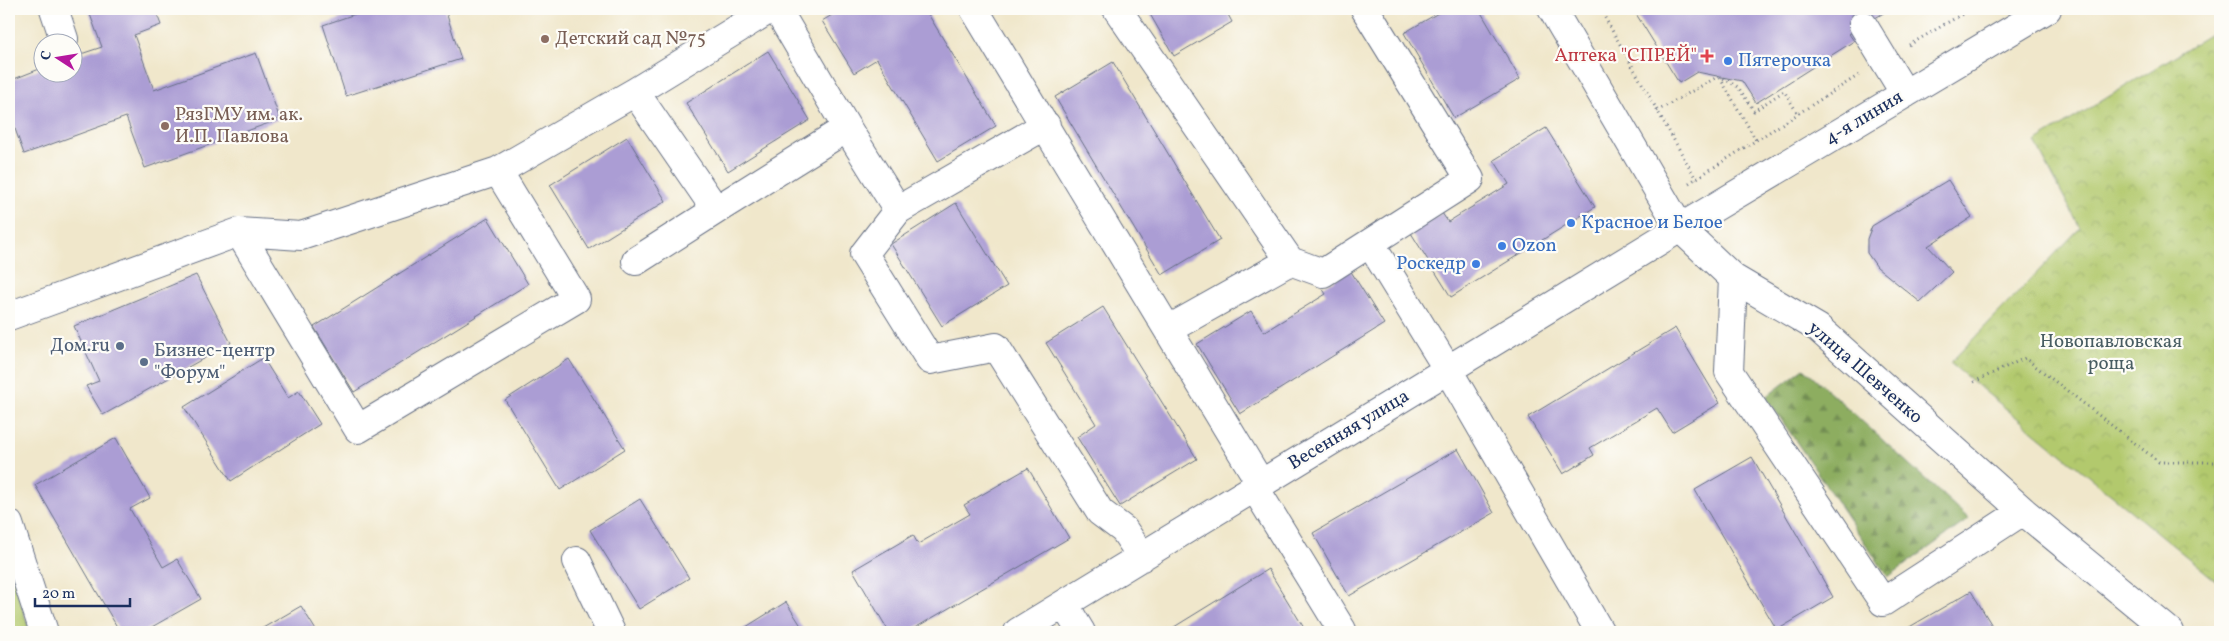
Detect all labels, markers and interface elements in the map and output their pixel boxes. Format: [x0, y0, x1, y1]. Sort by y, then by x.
place label: Детский сад №75 [555, 26, 706, 52]
north arrow [32, 32, 82, 82]
marker: Детский сад №75 [539, 33, 551, 45]
place label: Аптека "СПРЕЙ" [1554, 43, 1697, 69]
place label: Пятерочка [1738, 48, 1831, 74]
text: С [37, 49, 57, 62]
marker: Аптека "СПРЕЙ" [1701, 50, 1713, 62]
marker: Пятерочка [1722, 55, 1734, 67]
street label: 4-я линия [1820, 84, 1908, 152]
place label: РязГМУ им. ак. И.П. Павлова [175, 102, 303, 150]
marker: РязГМУ им. ак. И.П. Павлова [159, 120, 171, 132]
place label: Красное и Белое [1581, 210, 1723, 236]
marker: Красное и Белое [1565, 217, 1577, 229]
place label: Ozon [1512, 233, 1557, 259]
marker: Ozon [1496, 240, 1508, 252]
place label: Роскедр [1396, 251, 1466, 277]
marker: Роскедр [1470, 258, 1482, 270]
street label: улица Шевченко [1802, 316, 1928, 430]
park label: Новопавловская роща [2040, 329, 2182, 377]
place label: Дом.ru [50, 333, 110, 359]
place label: Бизнес-центр "Форум" [154, 338, 275, 386]
marker: Дом.ru [114, 340, 126, 352]
marker: Бизнес-центр "Форум" [138, 356, 150, 368]
street label: Весенняя улица [1283, 383, 1415, 477]
scale bar [35, 576, 130, 608]
text: 20 m [42, 584, 75, 605]

